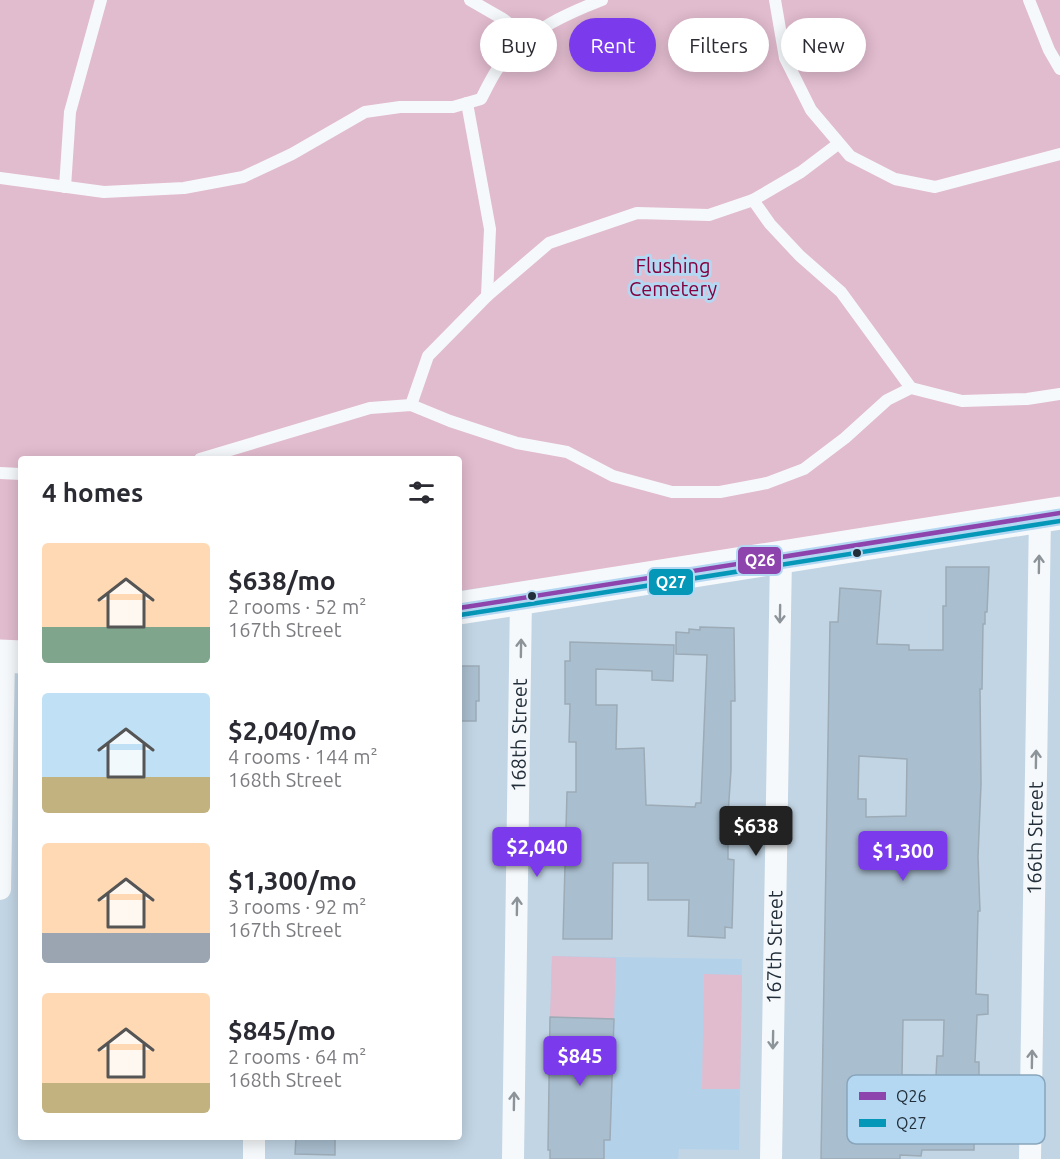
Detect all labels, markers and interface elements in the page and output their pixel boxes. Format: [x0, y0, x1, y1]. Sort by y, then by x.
chip: Buy [480, 18, 557, 72]
chip: Rent [569, 18, 656, 72]
chip: Filters [668, 18, 769, 72]
chip: New [781, 18, 866, 72]
park label: Flushing Cemetery [629, 254, 717, 300]
icon: filters [405, 476, 438, 509]
text: 4 homes [42, 478, 143, 507]
line badge: Q26 [737, 546, 782, 575]
unlabelled marker [851, 547, 863, 559]
text: Q26 [745, 551, 775, 569]
one-way arrow [1034, 554, 1045, 574]
text: $638/mo [228, 566, 336, 595]
icon: home [90, 567, 162, 639]
line badge: Q27 [648, 568, 694, 596]
text: Q27 [656, 573, 686, 591]
unlabelled marker [526, 590, 538, 602]
text: 2 rooms · 52 m² [228, 595, 366, 618]
one-way arrow [775, 604, 786, 624]
text: 167th Street [228, 618, 342, 641]
one-way arrow [515, 638, 526, 658]
street label: 168th Street [506, 678, 531, 792]
text: $2,040/mo [228, 716, 357, 745]
icon: home [90, 717, 162, 789]
text: 4 rooms · 144 m² [228, 745, 378, 768]
one-way arrow [1031, 749, 1042, 769]
text: 168th Street [228, 768, 342, 791]
street label: 166th Street [1022, 781, 1047, 895]
pin: $638 [720, 806, 792, 857]
text: $638 [733, 814, 779, 837]
pin: $2,040 [488, 827, 586, 878]
pin: $1,300 [854, 831, 952, 882]
text: $2,040 [506, 835, 568, 858]
text: $1,300 [872, 839, 934, 862]
text: $1,300/mo [228, 866, 357, 895]
icon: home [90, 867, 162, 939]
street label: 167th Street [762, 890, 786, 1004]
text: 3 rooms · 92 m² [228, 895, 366, 918]
one-way arrow [511, 896, 523, 916]
text: 167th Street [228, 918, 342, 941]
text: $845/mo [228, 1016, 336, 1045]
icon: home [90, 1017, 162, 1089]
one-way arrow [768, 1030, 779, 1050]
pin: $845 [544, 1036, 616, 1087]
text: $845 [557, 1044, 603, 1067]
text: 2 rooms · 64 m² [228, 1045, 366, 1068]
one-way arrow [1026, 1049, 1038, 1069]
text: 168th Street [228, 1068, 342, 1091]
legend [847, 1075, 1045, 1144]
text: Q26 [896, 1087, 926, 1105]
one-way arrow [508, 1091, 520, 1111]
text: Q27 [896, 1114, 926, 1132]

